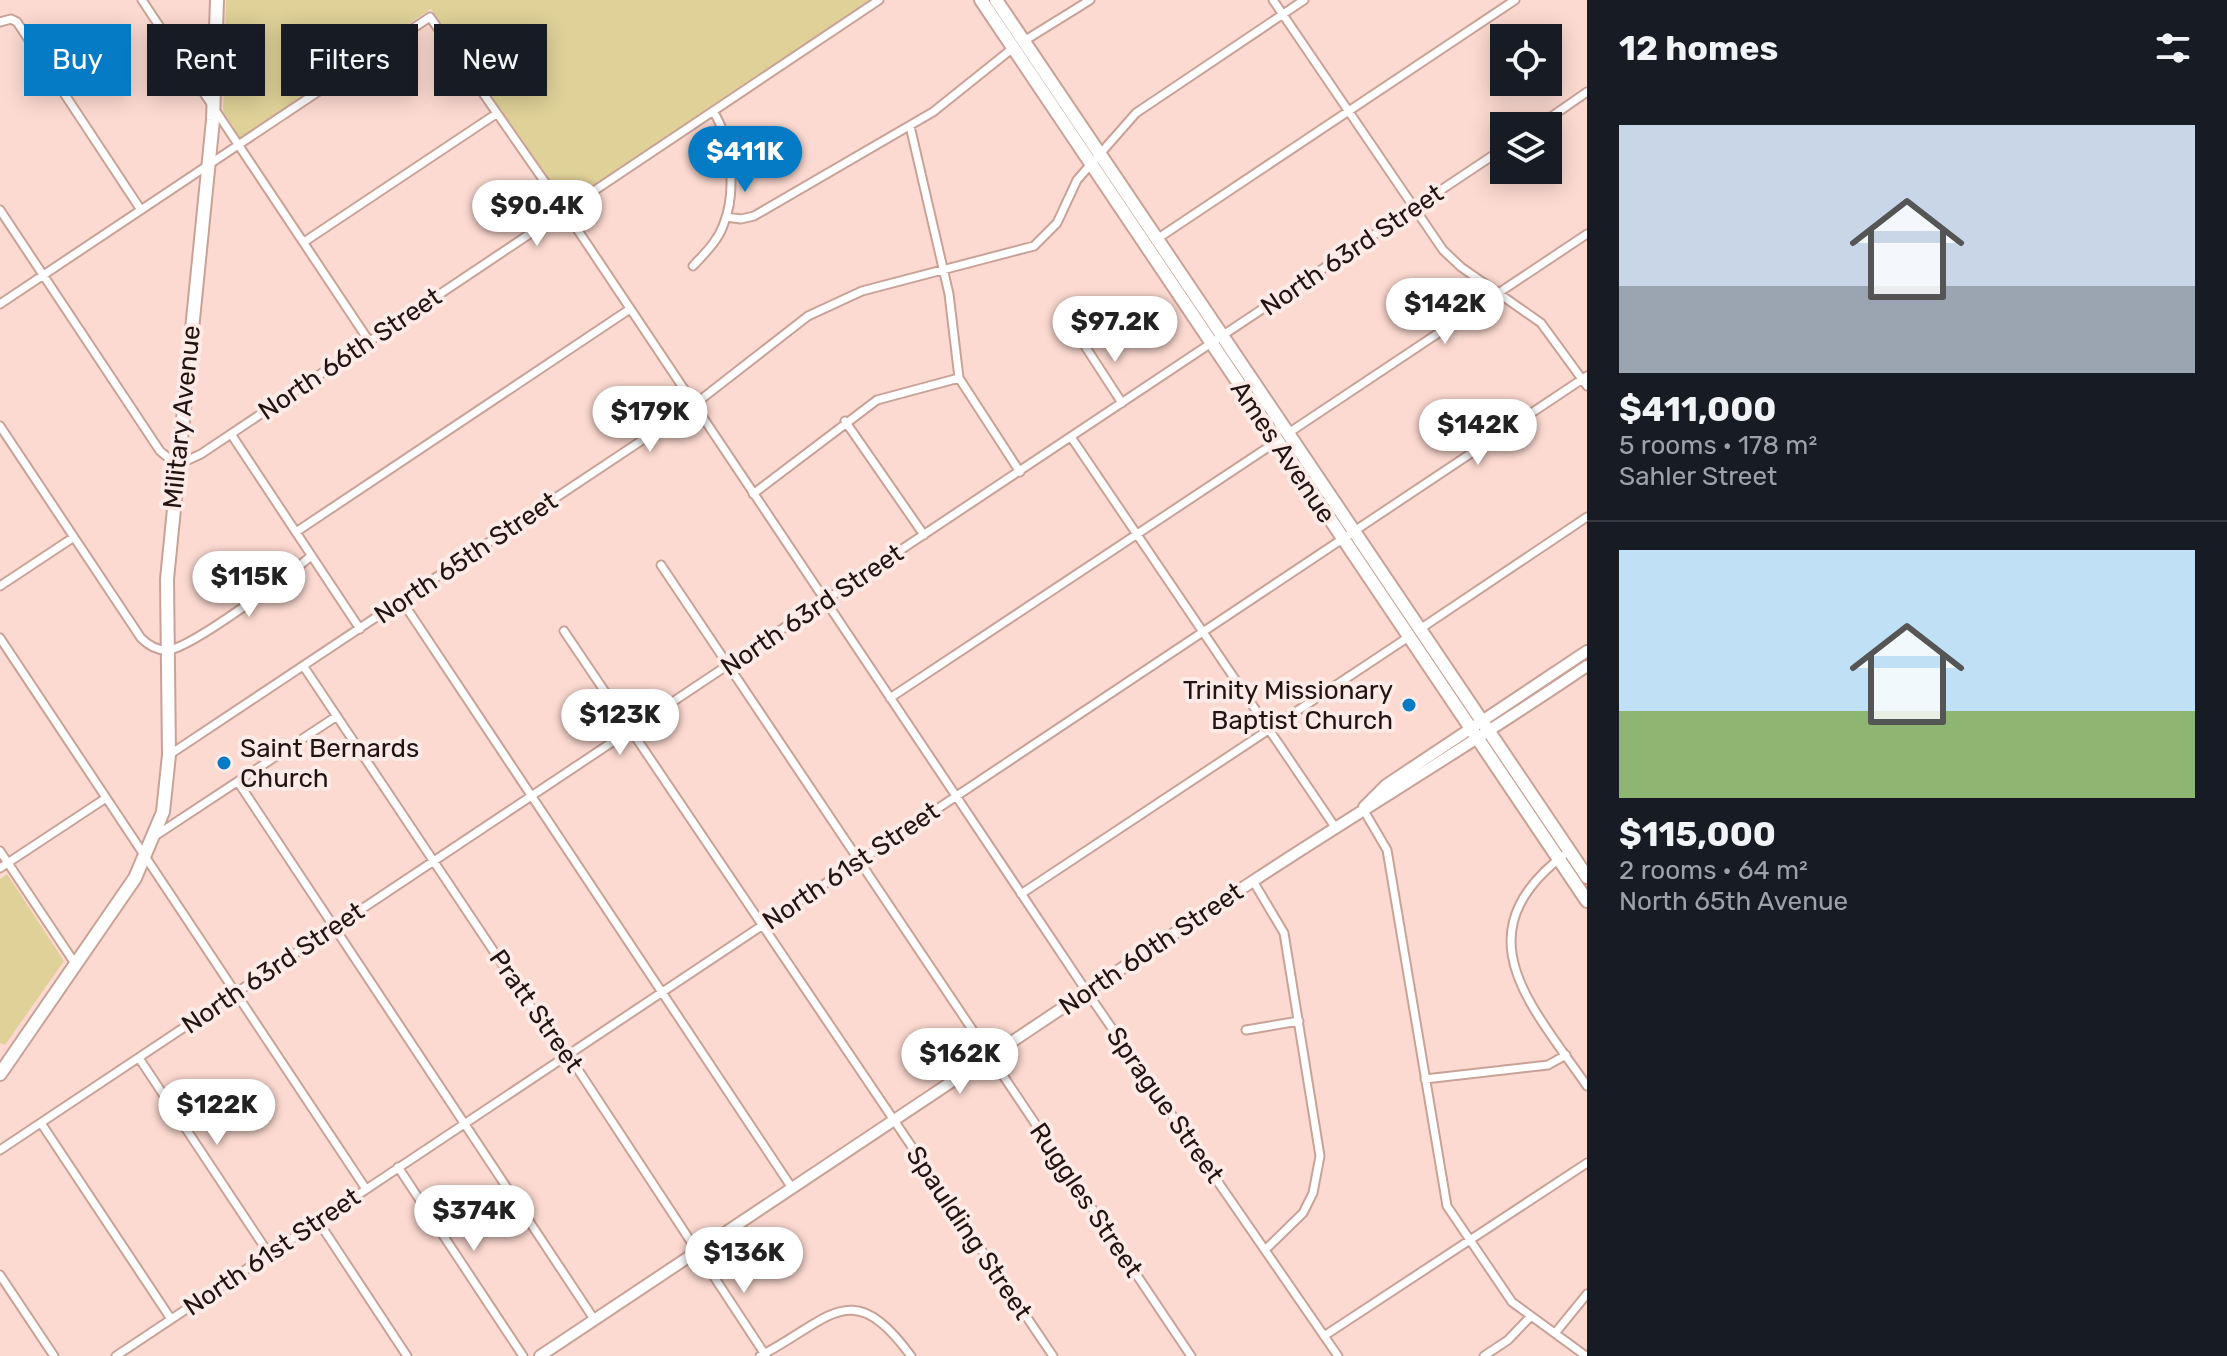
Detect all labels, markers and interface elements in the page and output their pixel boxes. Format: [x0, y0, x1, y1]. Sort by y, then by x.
chip: Buy [24, 24, 131, 96]
chip: Rent [147, 24, 265, 96]
chip: Filters [281, 24, 418, 96]
chip: New [434, 24, 547, 96]
map controls [1490, 24, 1562, 184]
button: locate [1490, 24, 1562, 96]
icon: filters [2151, 26, 2195, 70]
text: 12 homes [1619, 28, 1778, 69]
button: layers [1490, 112, 1562, 184]
pin: $411K [689, 126, 801, 194]
text: $411K [706, 136, 784, 167]
icon: home [1835, 177, 1979, 321]
street label: North 63rd Street [1255, 178, 1449, 322]
pin: $90.4K [472, 180, 602, 248]
text: $90.4K [490, 190, 584, 221]
pin: $142K [1389, 278, 1501, 346]
street label: North 66th Street [253, 281, 447, 427]
text: $142K [1404, 288, 1486, 319]
pin: $97.2K [1050, 296, 1180, 364]
text: $97.2K [1071, 306, 1159, 337]
street label: Military Avenue [157, 324, 207, 510]
street label: Ames Avenue [1224, 375, 1342, 529]
pin: $179K [594, 386, 706, 454]
text: $411,000 [1619, 389, 1776, 430]
text: $179K [610, 396, 690, 427]
pin: $142K [1422, 399, 1534, 467]
text: $142K [1437, 409, 1519, 440]
text: 5 rooms · 178 m² [1619, 430, 1817, 461]
text: Sahler Street [1619, 461, 1777, 492]
street label: North 65th Street [369, 485, 563, 631]
street label: North 63rd Street [715, 538, 909, 682]
pin: $115K [193, 551, 305, 619]
text: $115K [210, 561, 288, 592]
icon: home [1835, 602, 1979, 746]
place label: Trinity Missionary Baptist Church [1183, 675, 1393, 736]
pin: $123K [564, 689, 676, 757]
marker: Trinity Missionary Baptist Church [1400, 696, 1418, 714]
text: $123K [579, 699, 661, 730]
place label: Saint Bernards Church [240, 733, 419, 794]
marker: Saint Bernards Church [215, 754, 233, 772]
street label: North 61st Street [757, 795, 945, 937]
text: $115,000 [1619, 814, 1776, 855]
text: 2 rooms · 64 m² [1619, 855, 1808, 886]
street label: North 60th Street [1053, 876, 1249, 1022]
text: North 65th Avenue [1619, 886, 1848, 917]
street label: North 63rd Street [176, 896, 370, 1040]
street label: Pratt Street [482, 944, 590, 1078]
street label: Sprague Street [1100, 1021, 1230, 1189]
pin: $162K [904, 1028, 1016, 1096]
text: $162K [919, 1038, 1001, 1069]
pin: $122K [161, 1079, 273, 1147]
text: $122K [176, 1089, 258, 1120]
street label: Ruggles Street [1023, 1117, 1149, 1283]
street label: Spaulding Street [900, 1140, 1038, 1326]
street label: North 61st Street [178, 1181, 366, 1323]
pin: $374K [418, 1185, 530, 1253]
text: $374K [432, 1195, 516, 1226]
pin: $136K [688, 1227, 800, 1295]
text: $136K [703, 1237, 785, 1268]

